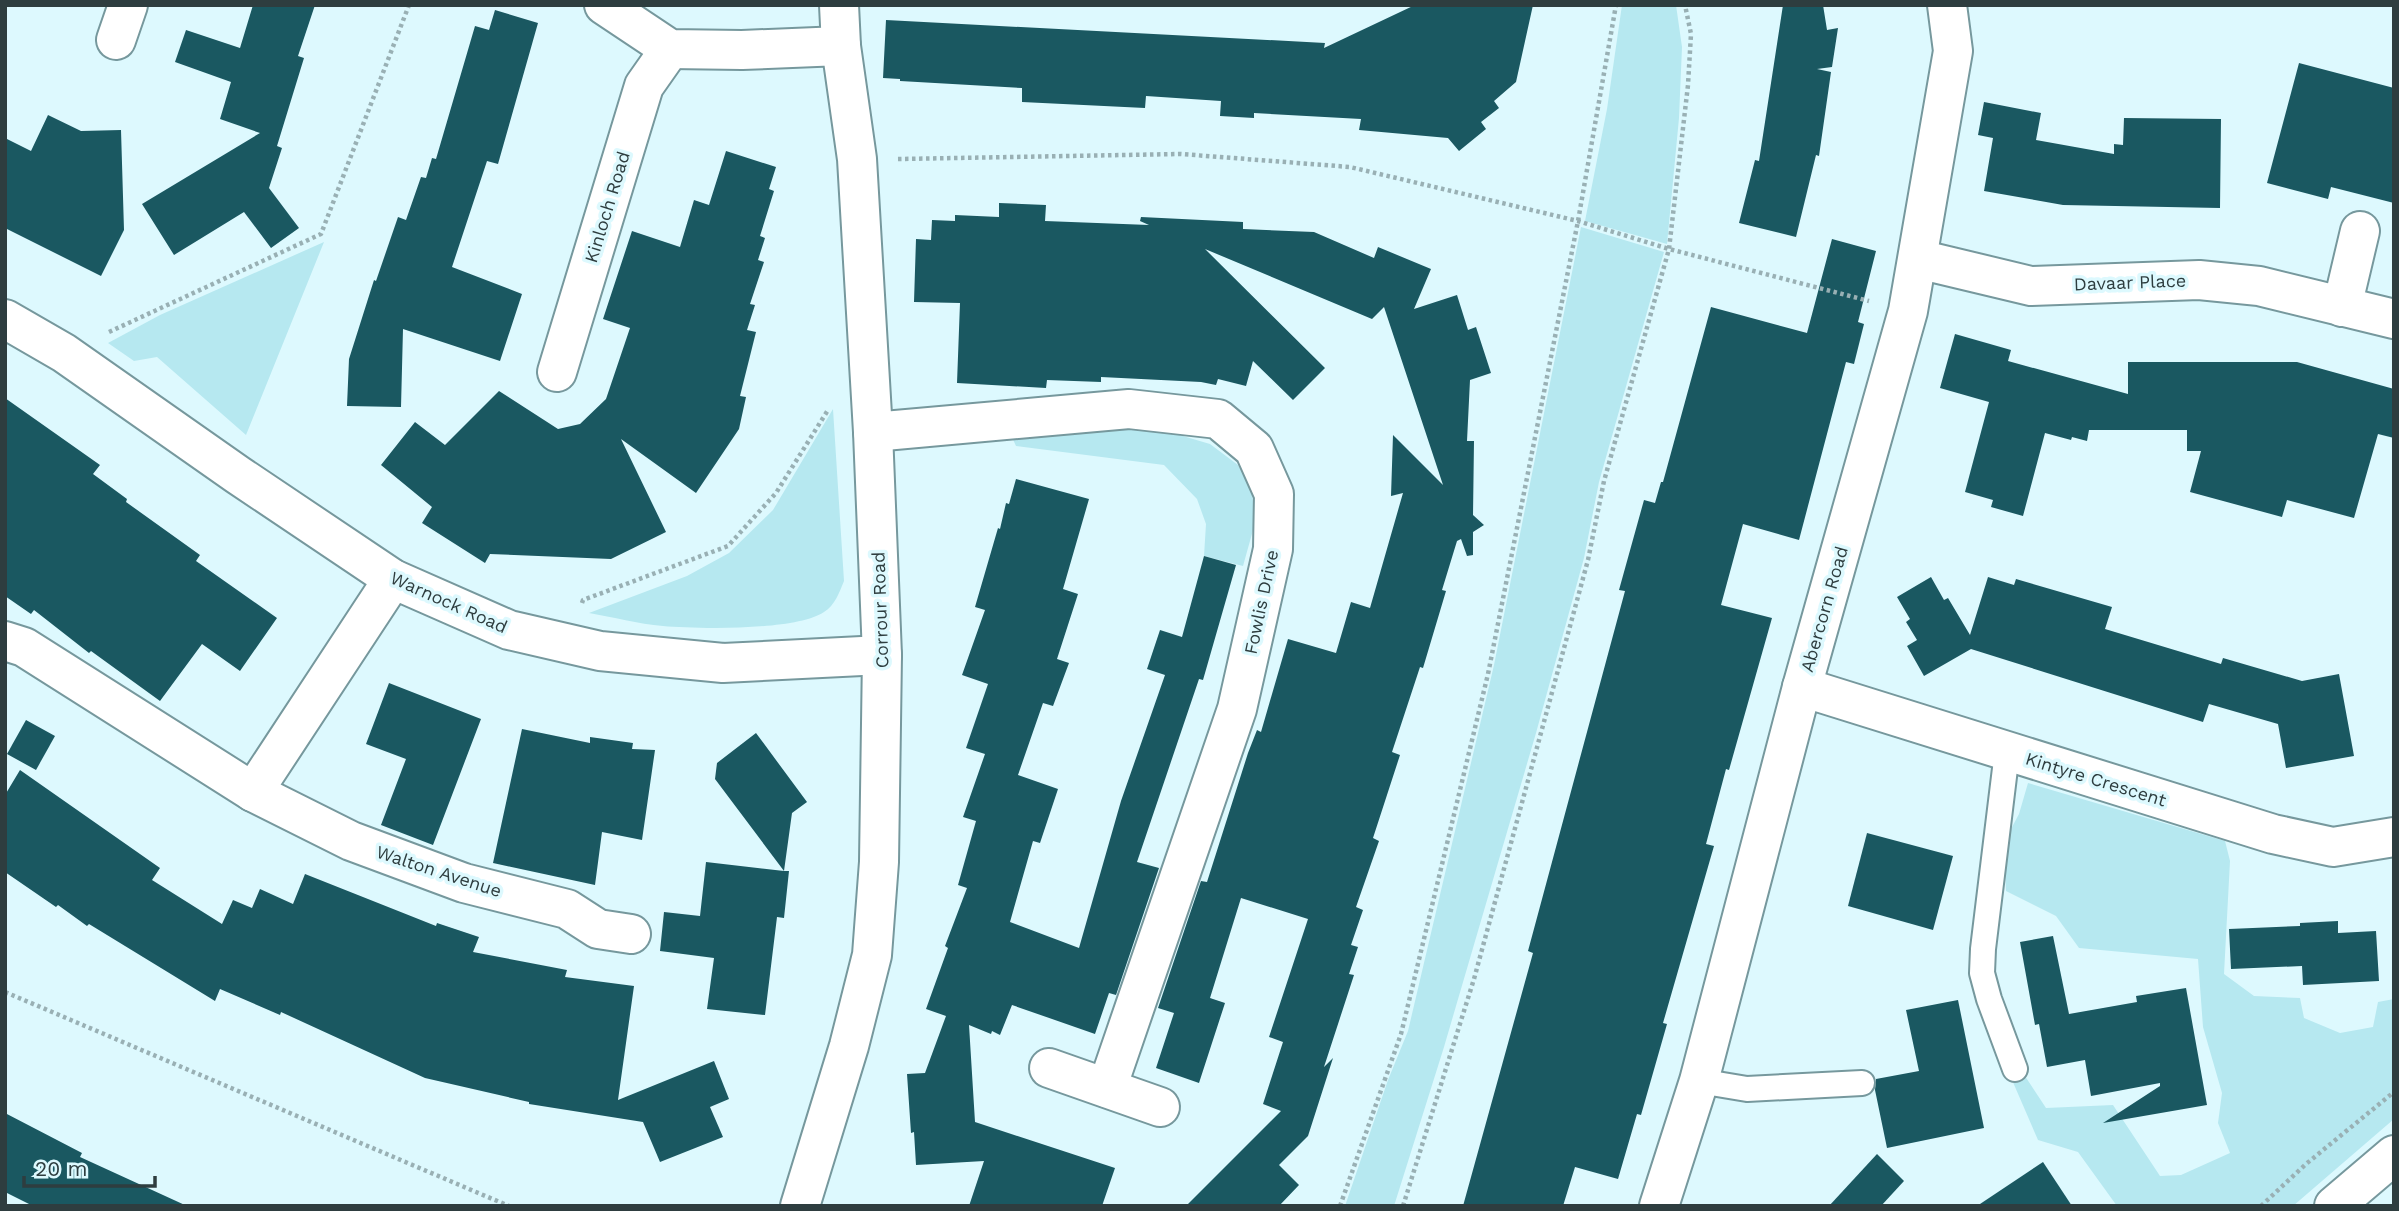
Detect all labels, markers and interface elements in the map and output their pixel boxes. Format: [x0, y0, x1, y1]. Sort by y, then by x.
street label: Kinloch Road [580, 149, 634, 265]
street label: Davaar Place [2073, 270, 2187, 294]
street label: Abercorn Road [1796, 544, 1852, 674]
street label: Fowlis Drive [1240, 548, 1282, 656]
street label: Corrour Road [867, 551, 893, 669]
street label: Warnock Road [387, 567, 511, 637]
street label: Kintyre Crescent [2023, 748, 2169, 811]
street label: Walton Avenue [374, 841, 504, 901]
scale bar [24, 1144, 156, 1188]
text: 20 m [35, 1156, 87, 1181]

